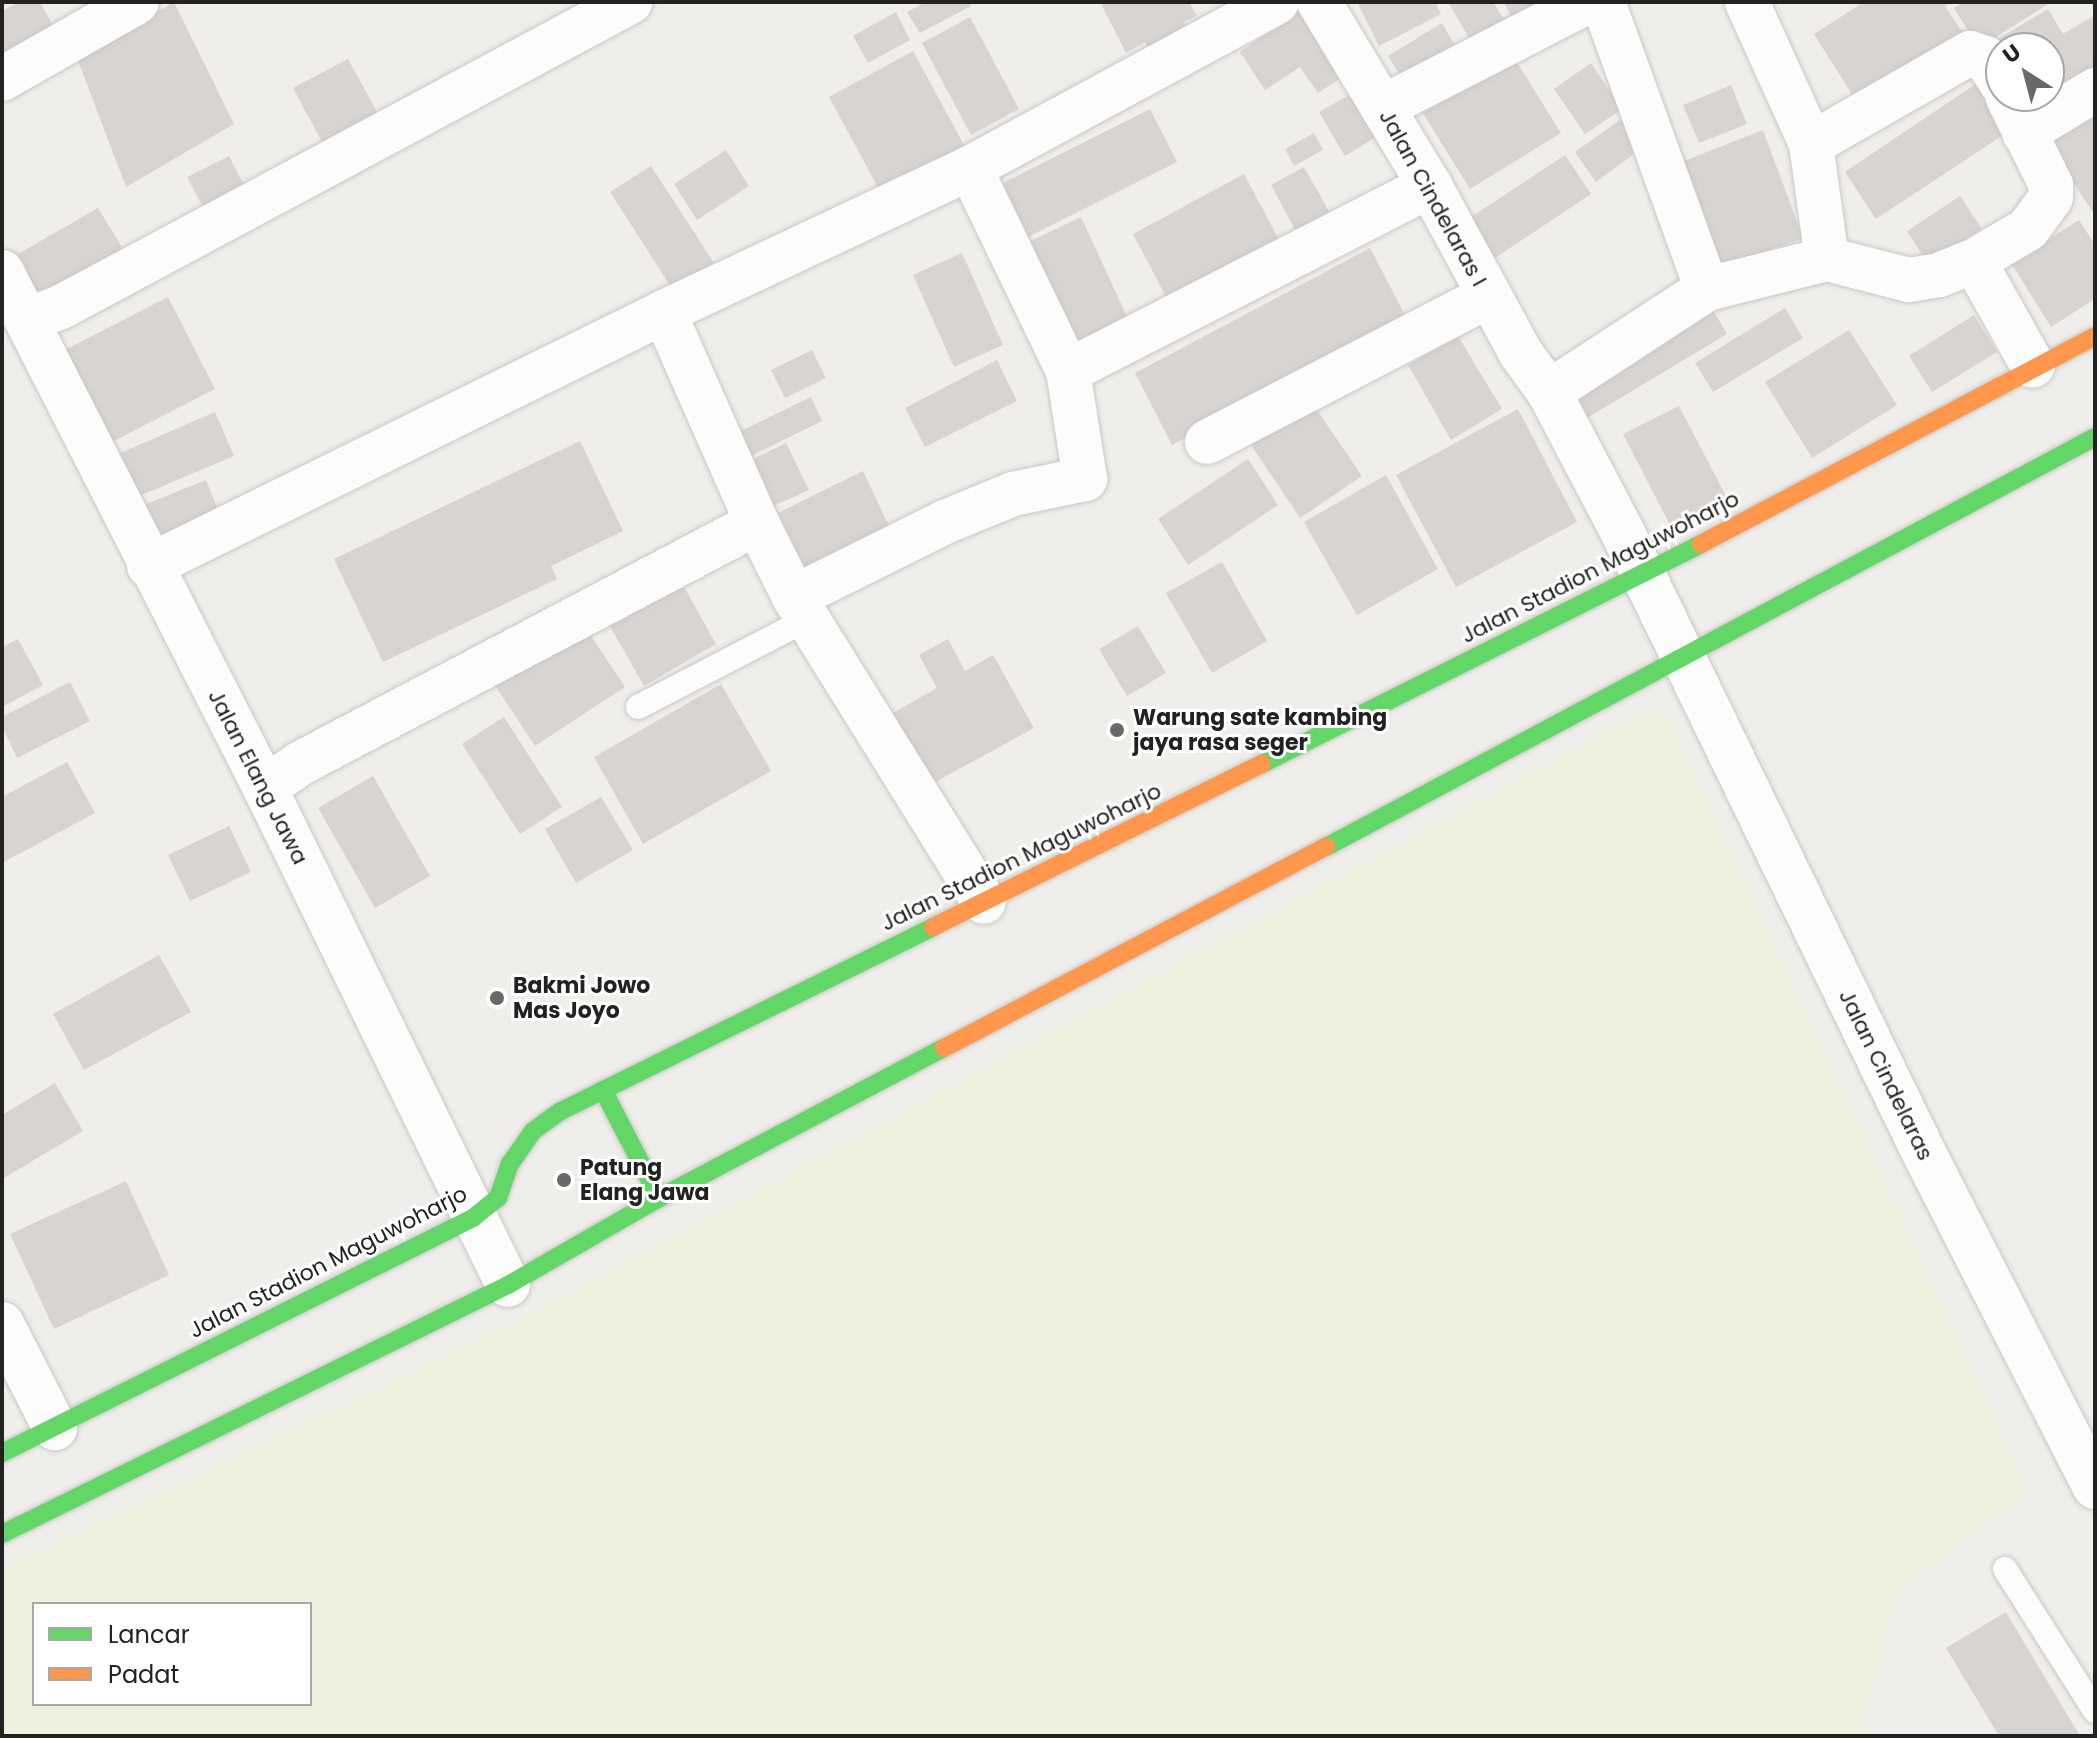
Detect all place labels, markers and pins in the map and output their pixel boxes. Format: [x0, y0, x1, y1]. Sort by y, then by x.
place label: Warung sate kambing jaya rasa seger [1133, 704, 1387, 756]
marker: Warung sate kambing jaya rasa seger [1108, 721, 1126, 739]
place label: Bakmi Jowo Mas Joyo [513, 972, 650, 1024]
marker: Bakmi Jowo Mas Joyo [488, 989, 506, 1007]
place label: Patung Elang Jawa [580, 1154, 709, 1206]
marker: Patung Elang Jawa [555, 1171, 573, 1189]

